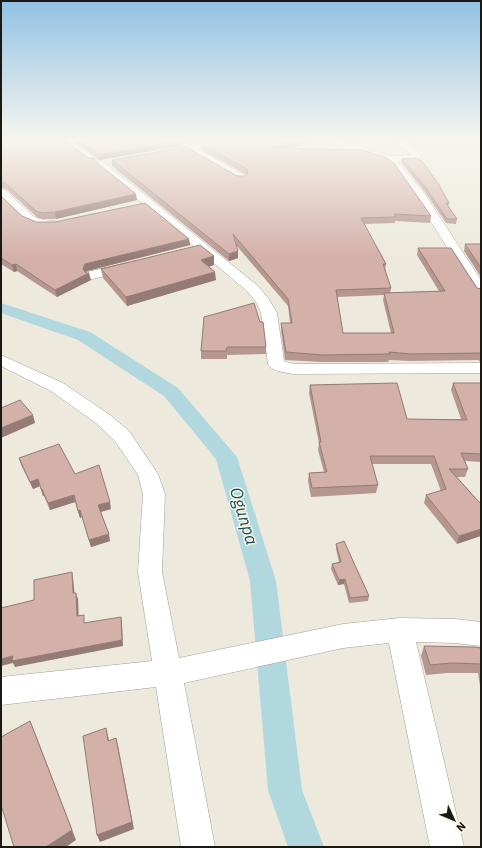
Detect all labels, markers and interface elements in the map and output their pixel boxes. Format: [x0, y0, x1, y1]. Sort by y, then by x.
water label: Ogunpa [225, 485, 263, 547]
north arrow [434, 800, 474, 840]
text: N [453, 819, 469, 835]

